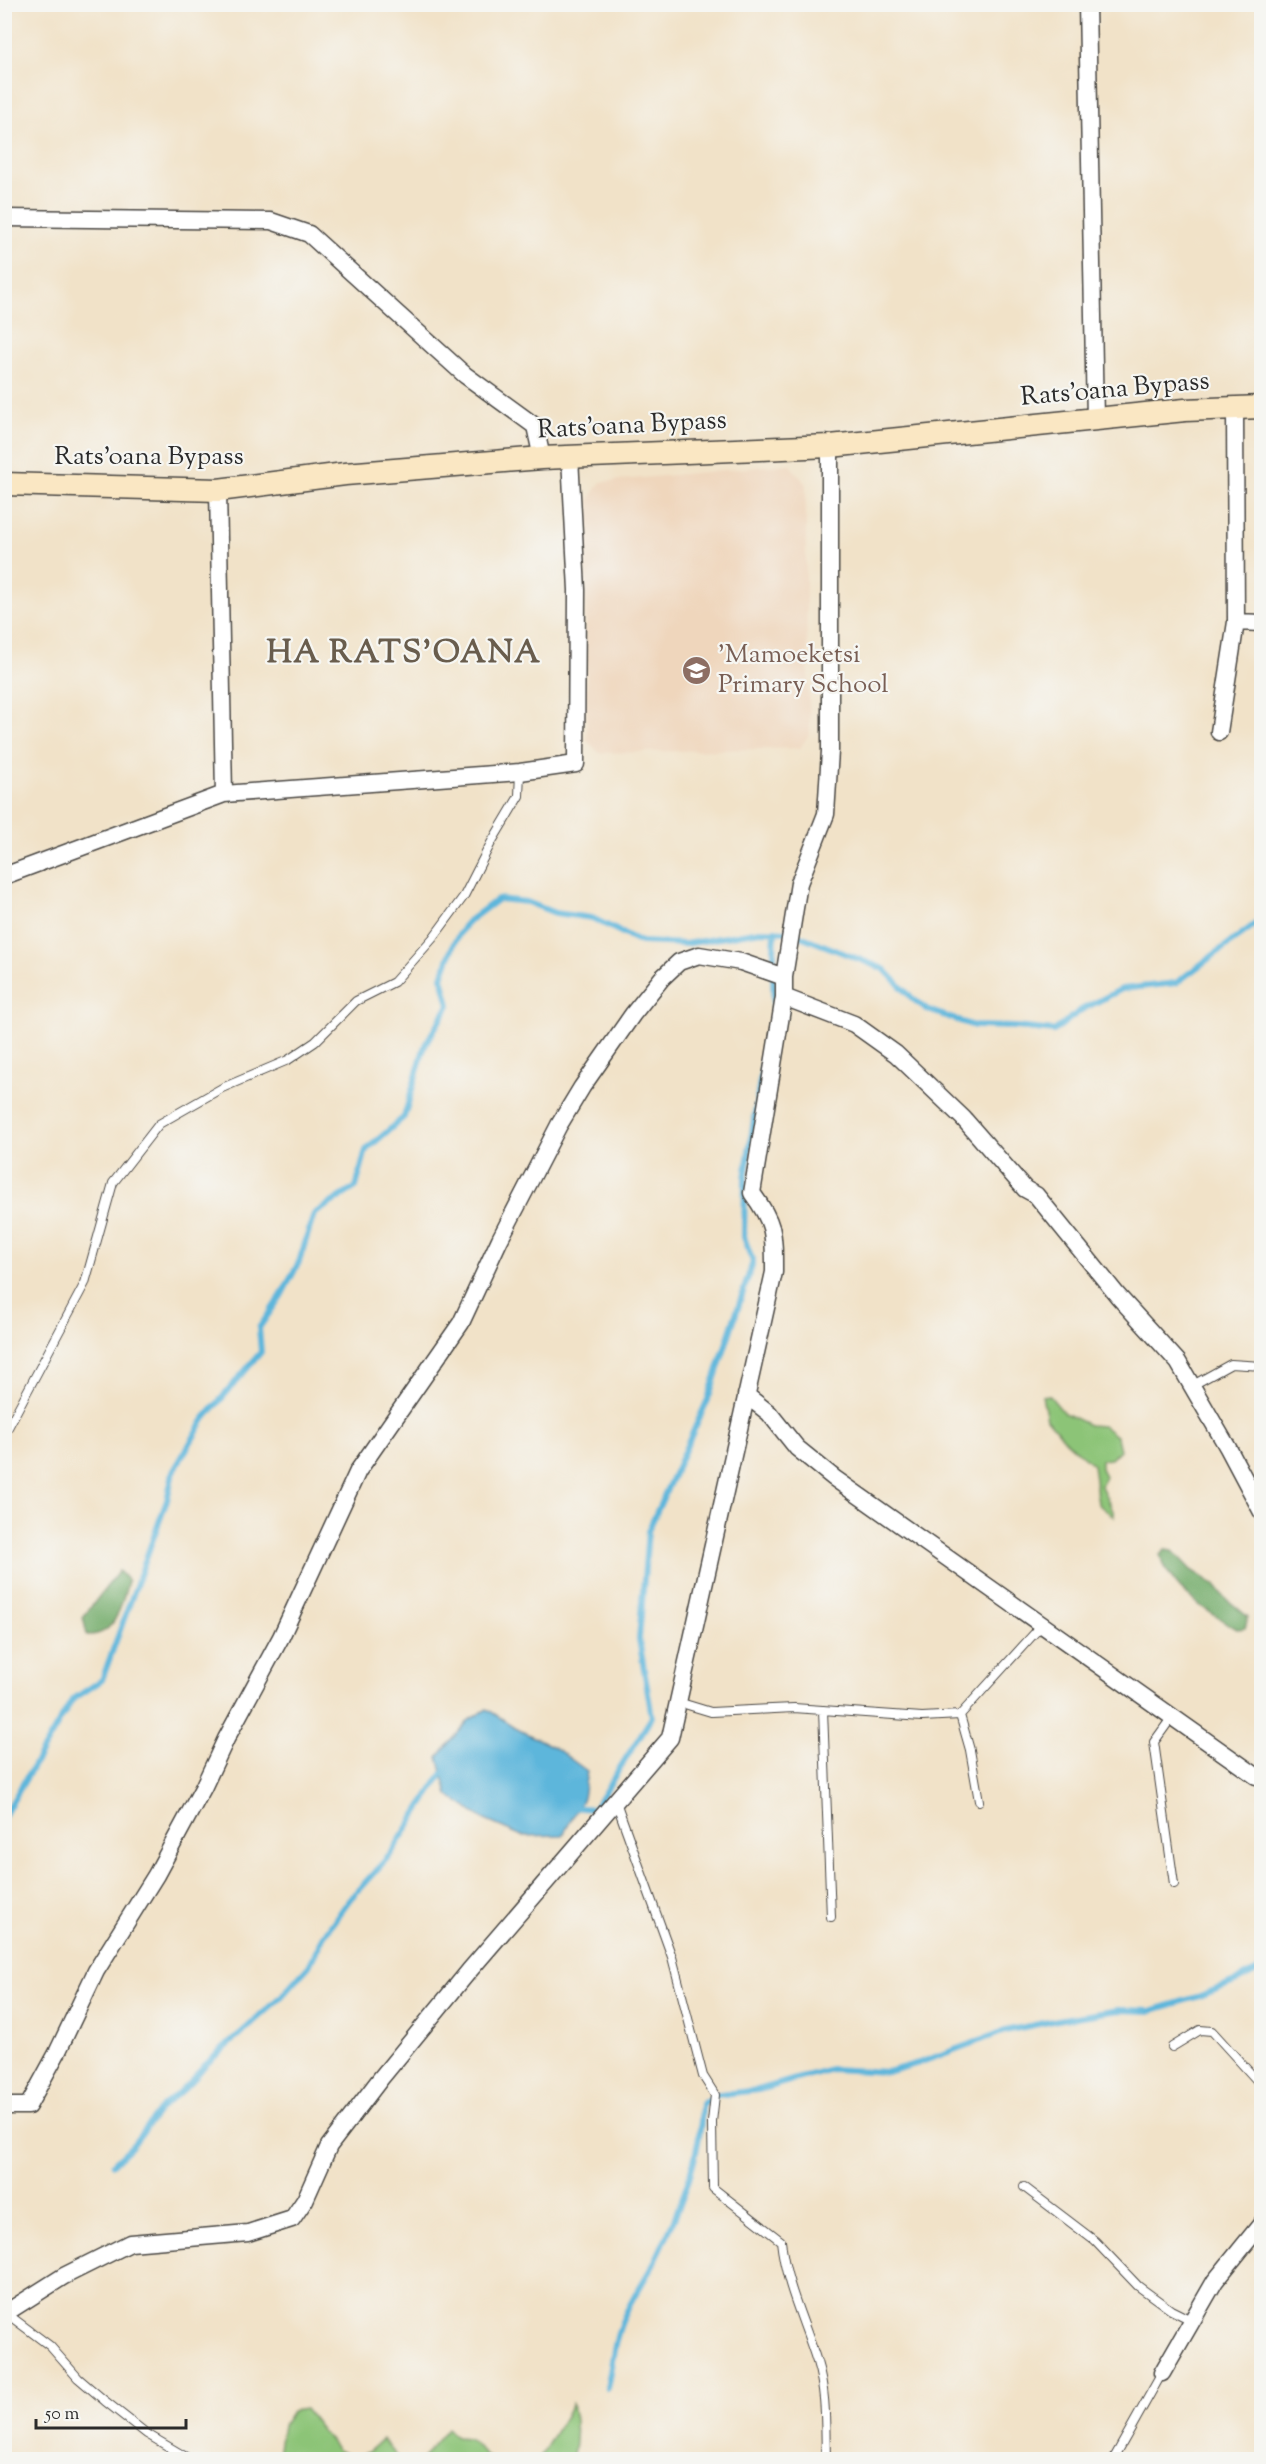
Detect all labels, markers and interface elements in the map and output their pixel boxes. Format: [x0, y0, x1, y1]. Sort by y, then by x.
street label: Rats'oana Bypass [1019, 363, 1211, 417]
street label: Rats'oana Bypass [536, 403, 728, 449]
street label: Rats'oana Bypass [54, 439, 244, 476]
district label: HA RATS'OANA [266, 631, 542, 677]
place label: 'Mamoeketsi Primary School [718, 637, 888, 704]
school or university icon: 'Mamoeketsi Primary School [681, 654, 713, 686]
scale bar [36, 2392, 186, 2430]
text: 50 m [44, 2402, 80, 2428]

